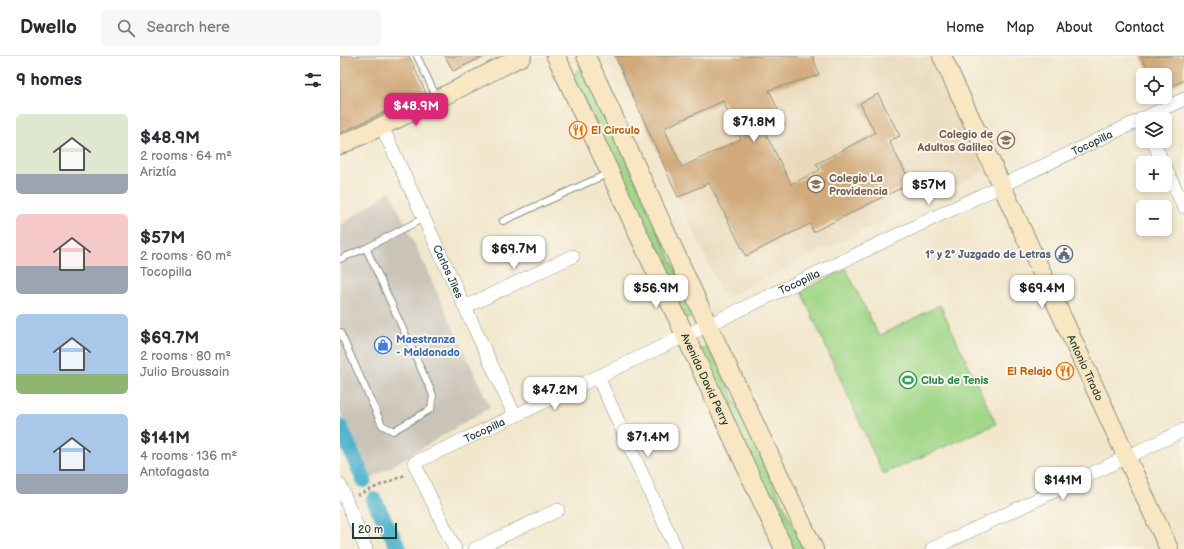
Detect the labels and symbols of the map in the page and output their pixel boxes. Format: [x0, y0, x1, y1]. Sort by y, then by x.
pin: $48.9M [383, 93, 449, 127]
pin: $71.8M [721, 109, 787, 143]
restaurant icon: El Circulo [568, 120, 588, 140]
place label: El Circulo [591, 124, 640, 137]
place label: Colegio de Adultos Galileo [917, 128, 993, 154]
street label: Tocopilla [1069, 128, 1115, 158]
school or university icon: Colegio de Adultos Galileo [996, 130, 1016, 150]
place label: Colegio La Providencia [829, 172, 888, 198]
pin: $57M [905, 172, 953, 206]
school or university icon: Colegio La Providencia [806, 174, 826, 194]
pin: $69.7M [481, 236, 547, 270]
street label: Carlos Jiles [430, 243, 466, 301]
public building icon: 1º y 2° Juzgado de Letras [1054, 244, 1074, 264]
place label: 1º y 2° Juzgado de Letras [925, 248, 1052, 261]
street label: Tocopilla [777, 267, 822, 297]
pin: $56.9M [623, 275, 689, 309]
pin: $69.4M [1009, 275, 1075, 309]
street label: Avenida David Perry [678, 331, 732, 428]
place label: Maestranza - Maldonado [396, 333, 460, 359]
street label: Antonio Tirado [1064, 333, 1106, 403]
shop icon: Maestranza - Maldonado [373, 335, 393, 355]
restaurant icon: El Relajo [1055, 361, 1075, 381]
place label: El Relajo [1007, 365, 1052, 378]
sports icon: Club de Tenis [898, 370, 918, 390]
place label: Club de Tenis [921, 374, 989, 387]
pin: $47.2M [522, 377, 588, 411]
street label: Tocopilla [462, 415, 507, 446]
pin: $71.4M [615, 424, 681, 458]
pin: $141M [1035, 467, 1091, 501]
scale bar [352, 521, 397, 540]

